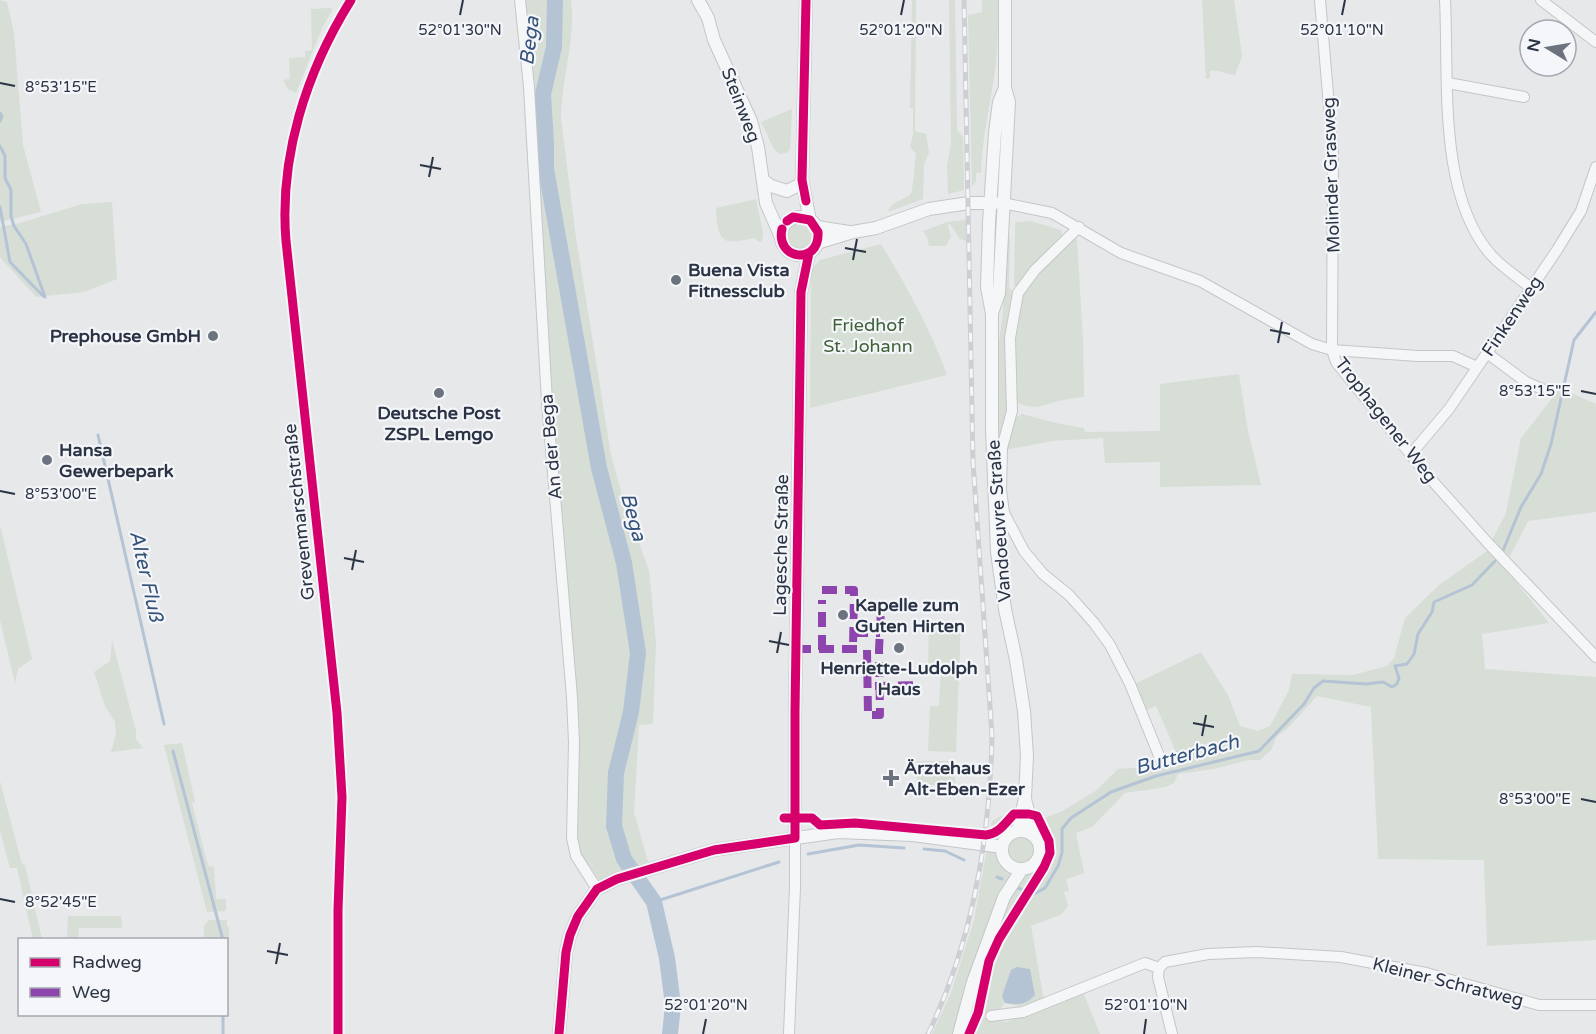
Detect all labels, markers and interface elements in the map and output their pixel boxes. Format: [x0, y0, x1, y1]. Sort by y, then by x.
water label: Bega [515, 15, 545, 67]
north arrow [1518, 18, 1578, 78]
text: 52°01'30"N [418, 21, 502, 39]
text: 52°01'20"N [859, 21, 943, 39]
text: 52°01'10"N [1300, 21, 1384, 39]
text: N [1523, 37, 1545, 54]
street label: Steinweg [717, 64, 765, 146]
text: 8°53'15"E [25, 78, 97, 96]
street label: Molinder Grasweg [1317, 97, 1345, 253]
place label: Buena Vista Fitnessclub [688, 259, 790, 302]
street label: Finkenweg [1477, 271, 1547, 361]
marker: Buena Vista Fitnessclub [669, 273, 683, 287]
park label: Friedhof St. Johann [823, 314, 913, 357]
place label: Prephouse GmbH [50, 325, 201, 347]
marker: Prephouse GmbH [206, 329, 220, 343]
street label: Trophagener Weg [1330, 353, 1442, 487]
text: 8°53'15"E [1499, 382, 1571, 400]
marker: Deutsche Post ZSPL Lemgo [432, 386, 446, 400]
street label: An der Bega [535, 393, 567, 501]
place label: Deutsche Post ZSPL Lemgo [377, 402, 501, 445]
street label: Grevenmarschstraße [279, 423, 319, 601]
place label: Hansa Gewerbepark [59, 439, 174, 482]
street label: Vandoeuvre Straße [982, 439, 1016, 603]
marker: Hansa Gewerbepark [40, 453, 54, 467]
street label: Lagesche Straße [769, 474, 793, 616]
text: 8°53'00"E [25, 485, 97, 503]
water label: Bega [615, 490, 651, 544]
water label: Alter Fluß [124, 528, 169, 626]
place label: Kapelle zum Guten Hirten [855, 594, 965, 637]
marker: Kapelle zum Guten Hirten [836, 608, 850, 622]
marker: Henriette-Ludolph Haus [892, 641, 906, 655]
place label: Henriette-Ludolph Haus [820, 657, 978, 700]
water label: Butterbach [1132, 729, 1242, 780]
place label: Ärztehaus Alt-Eben-Ezer [904, 757, 1026, 800]
marker: Ärztehaus Alt-Eben-Ezer [882, 769, 900, 787]
text: 8°53'00"E [1499, 790, 1571, 808]
text: 8°52'45"E [25, 893, 97, 911]
legend [18, 938, 228, 1016]
text: Radweg [72, 951, 142, 973]
street label: Kleiner Schratweg [1370, 953, 1526, 1011]
text: Weg [72, 981, 111, 1003]
text: 52°01'20"N [664, 996, 748, 1014]
text: 52°01'10"N [1104, 996, 1188, 1014]

